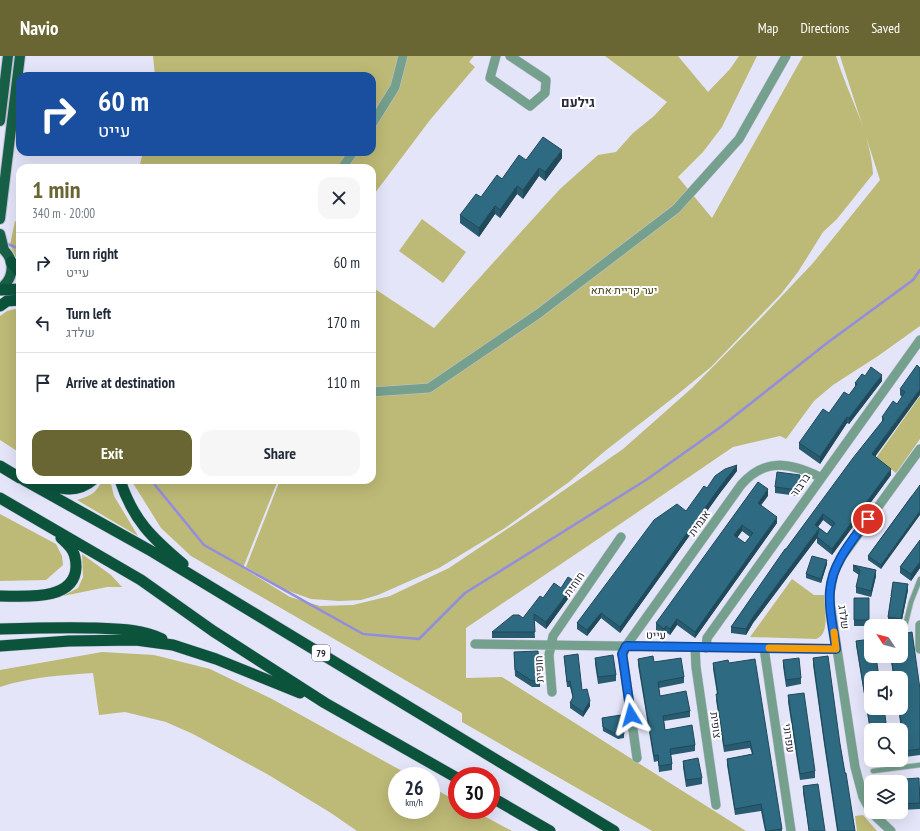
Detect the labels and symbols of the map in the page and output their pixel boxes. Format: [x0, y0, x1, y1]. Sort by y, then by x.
district label: גילעם [561, 94, 595, 111]
park label: יער קריית אתא [591, 283, 657, 297]
street label: ברבור [787, 470, 813, 500]
pin [851, 502, 885, 536]
street label: אגמית [685, 507, 713, 539]
street label: חוחית [561, 569, 587, 599]
street label: שלדג [835, 604, 853, 630]
north arrow [864, 619, 908, 663]
street label: עייט [646, 628, 666, 642]
road number: 79 [312, 645, 330, 661]
street label: חופית [531, 655, 547, 683]
position arrow [610, 694, 652, 736]
street label: צופית [707, 711, 725, 739]
street label: עפרוני [780, 723, 798, 753]
speed limit sign: 30 [448, 767, 500, 819]

